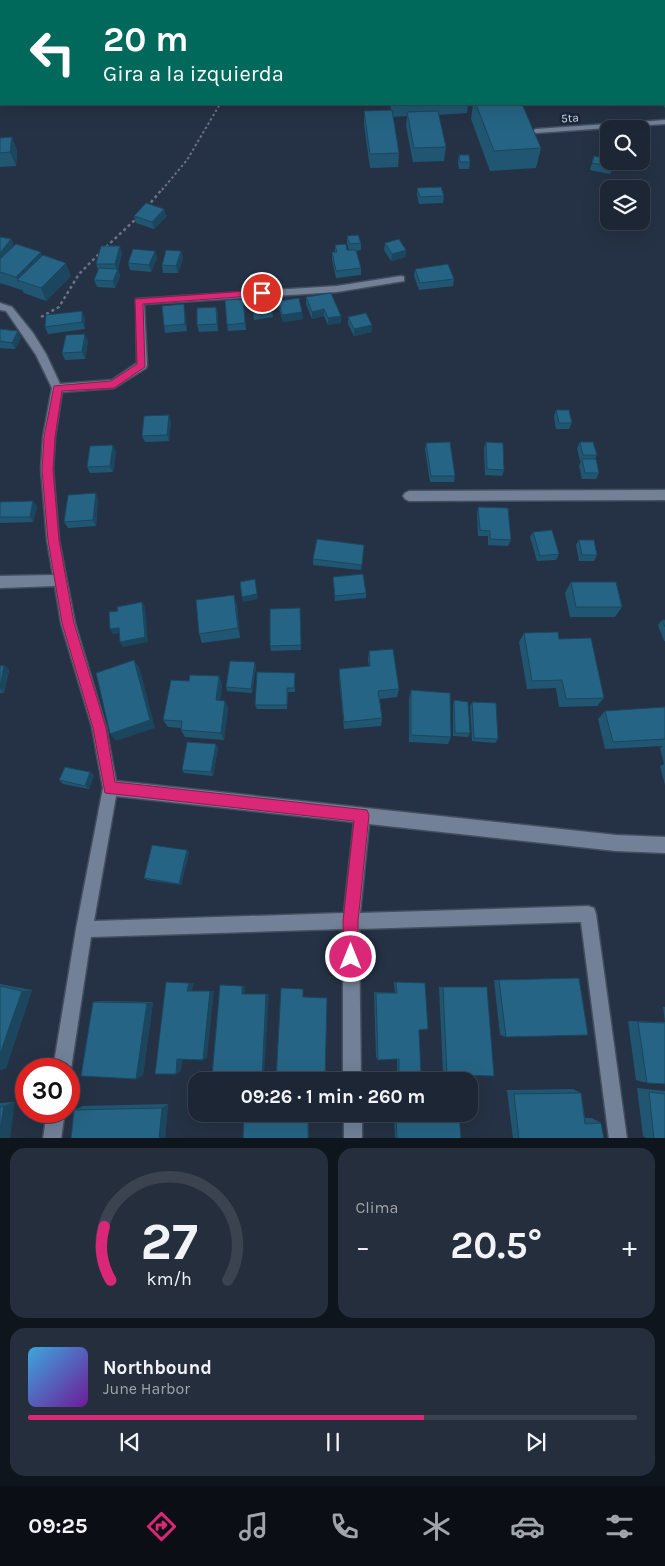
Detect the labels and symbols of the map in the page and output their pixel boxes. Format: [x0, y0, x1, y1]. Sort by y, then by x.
street label: 5ta [561, 110, 579, 126]
pin [241, 272, 283, 314]
position arrow [324, 930, 376, 982]
speed limit sign: 30 [15, 1058, 80, 1123]

